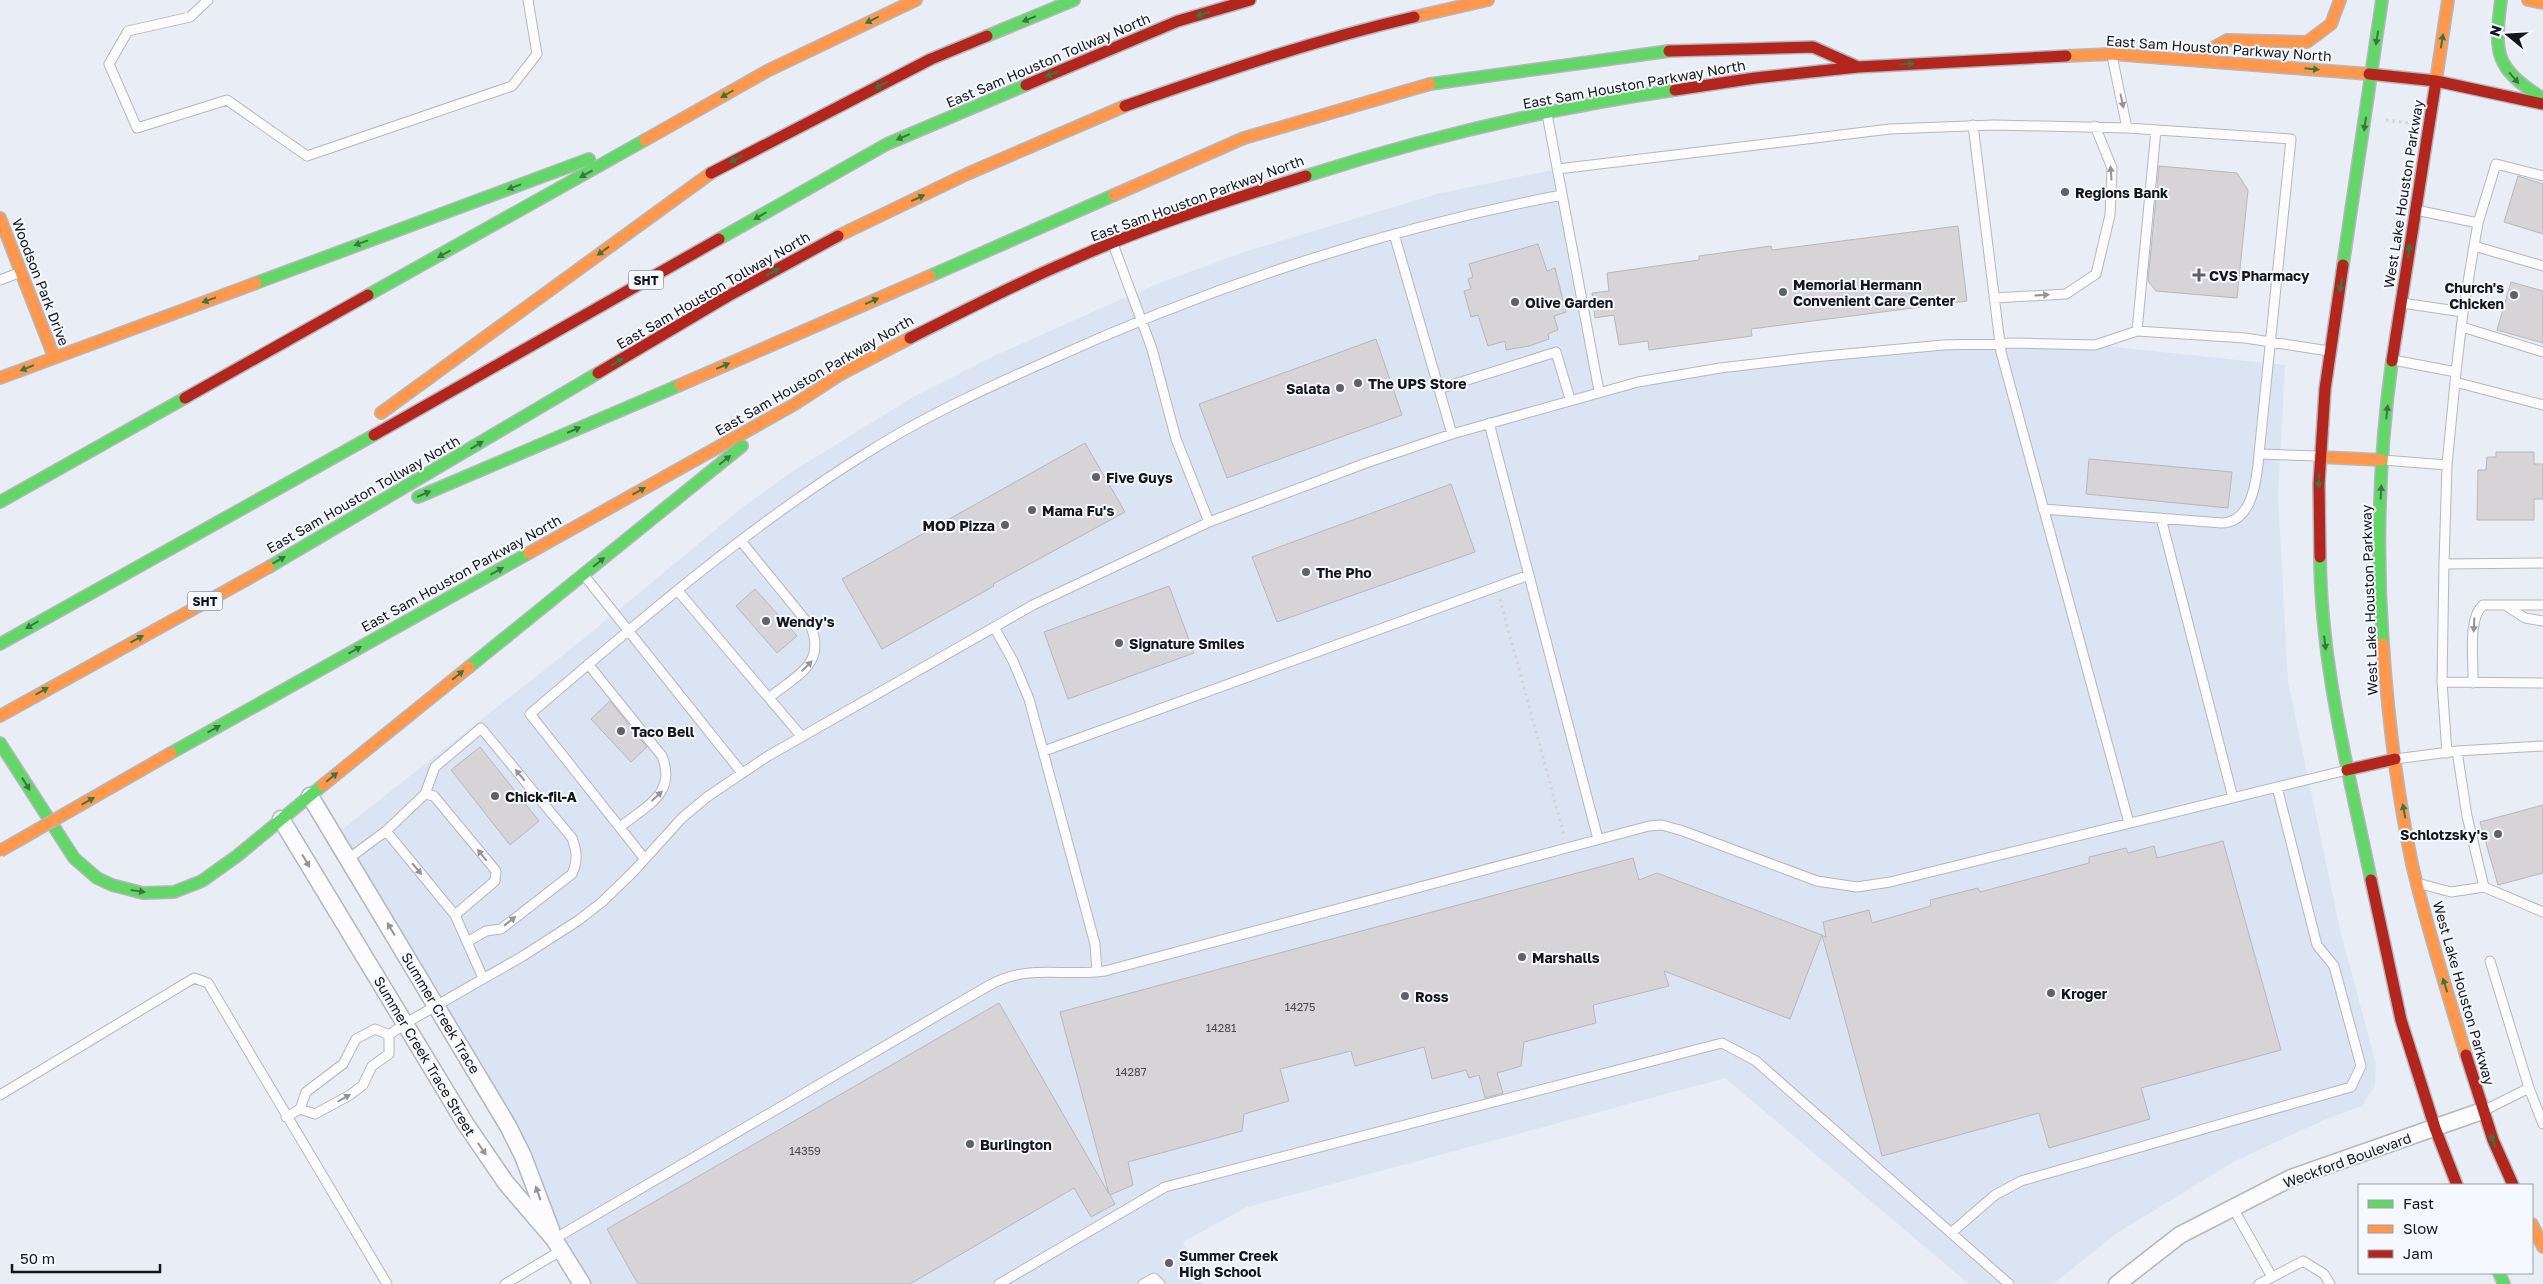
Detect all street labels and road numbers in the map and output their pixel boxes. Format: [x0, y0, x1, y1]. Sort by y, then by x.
street label: East Sam Houston Tollway North [943, 9, 1153, 111]
street label: East Sam Houston Parkway North [2106, 32, 2332, 64]
street label: East Sam Houston Parkway North [1521, 56, 1747, 112]
street label: West Lake Houston Parkway [2380, 98, 2426, 290]
street label: East Sam Houston Parkway North [1088, 151, 1306, 245]
street label: Woodson Park Drive [9, 216, 73, 348]
street label: East Sam Houston Tollway North [613, 228, 813, 352]
road number: SHT [628, 270, 664, 290]
street label: East Sam Houston Parkway North [712, 311, 916, 439]
street label: East Sam Houston Tollway North [263, 432, 463, 556]
street label: West Lake Houston Parkway [2357, 504, 2381, 696]
street label: East Sam Houston Parkway North [358, 511, 564, 635]
road number: SHT [188, 592, 222, 610]
street label: West Lake Houston Parkway [2430, 899, 2499, 1087]
street label: Summer Creek Trace [398, 949, 484, 1077]
street label: Summer Creek Trace Street [371, 973, 479, 1139]
street label: Weckford Boulevard [2281, 1129, 2413, 1191]

